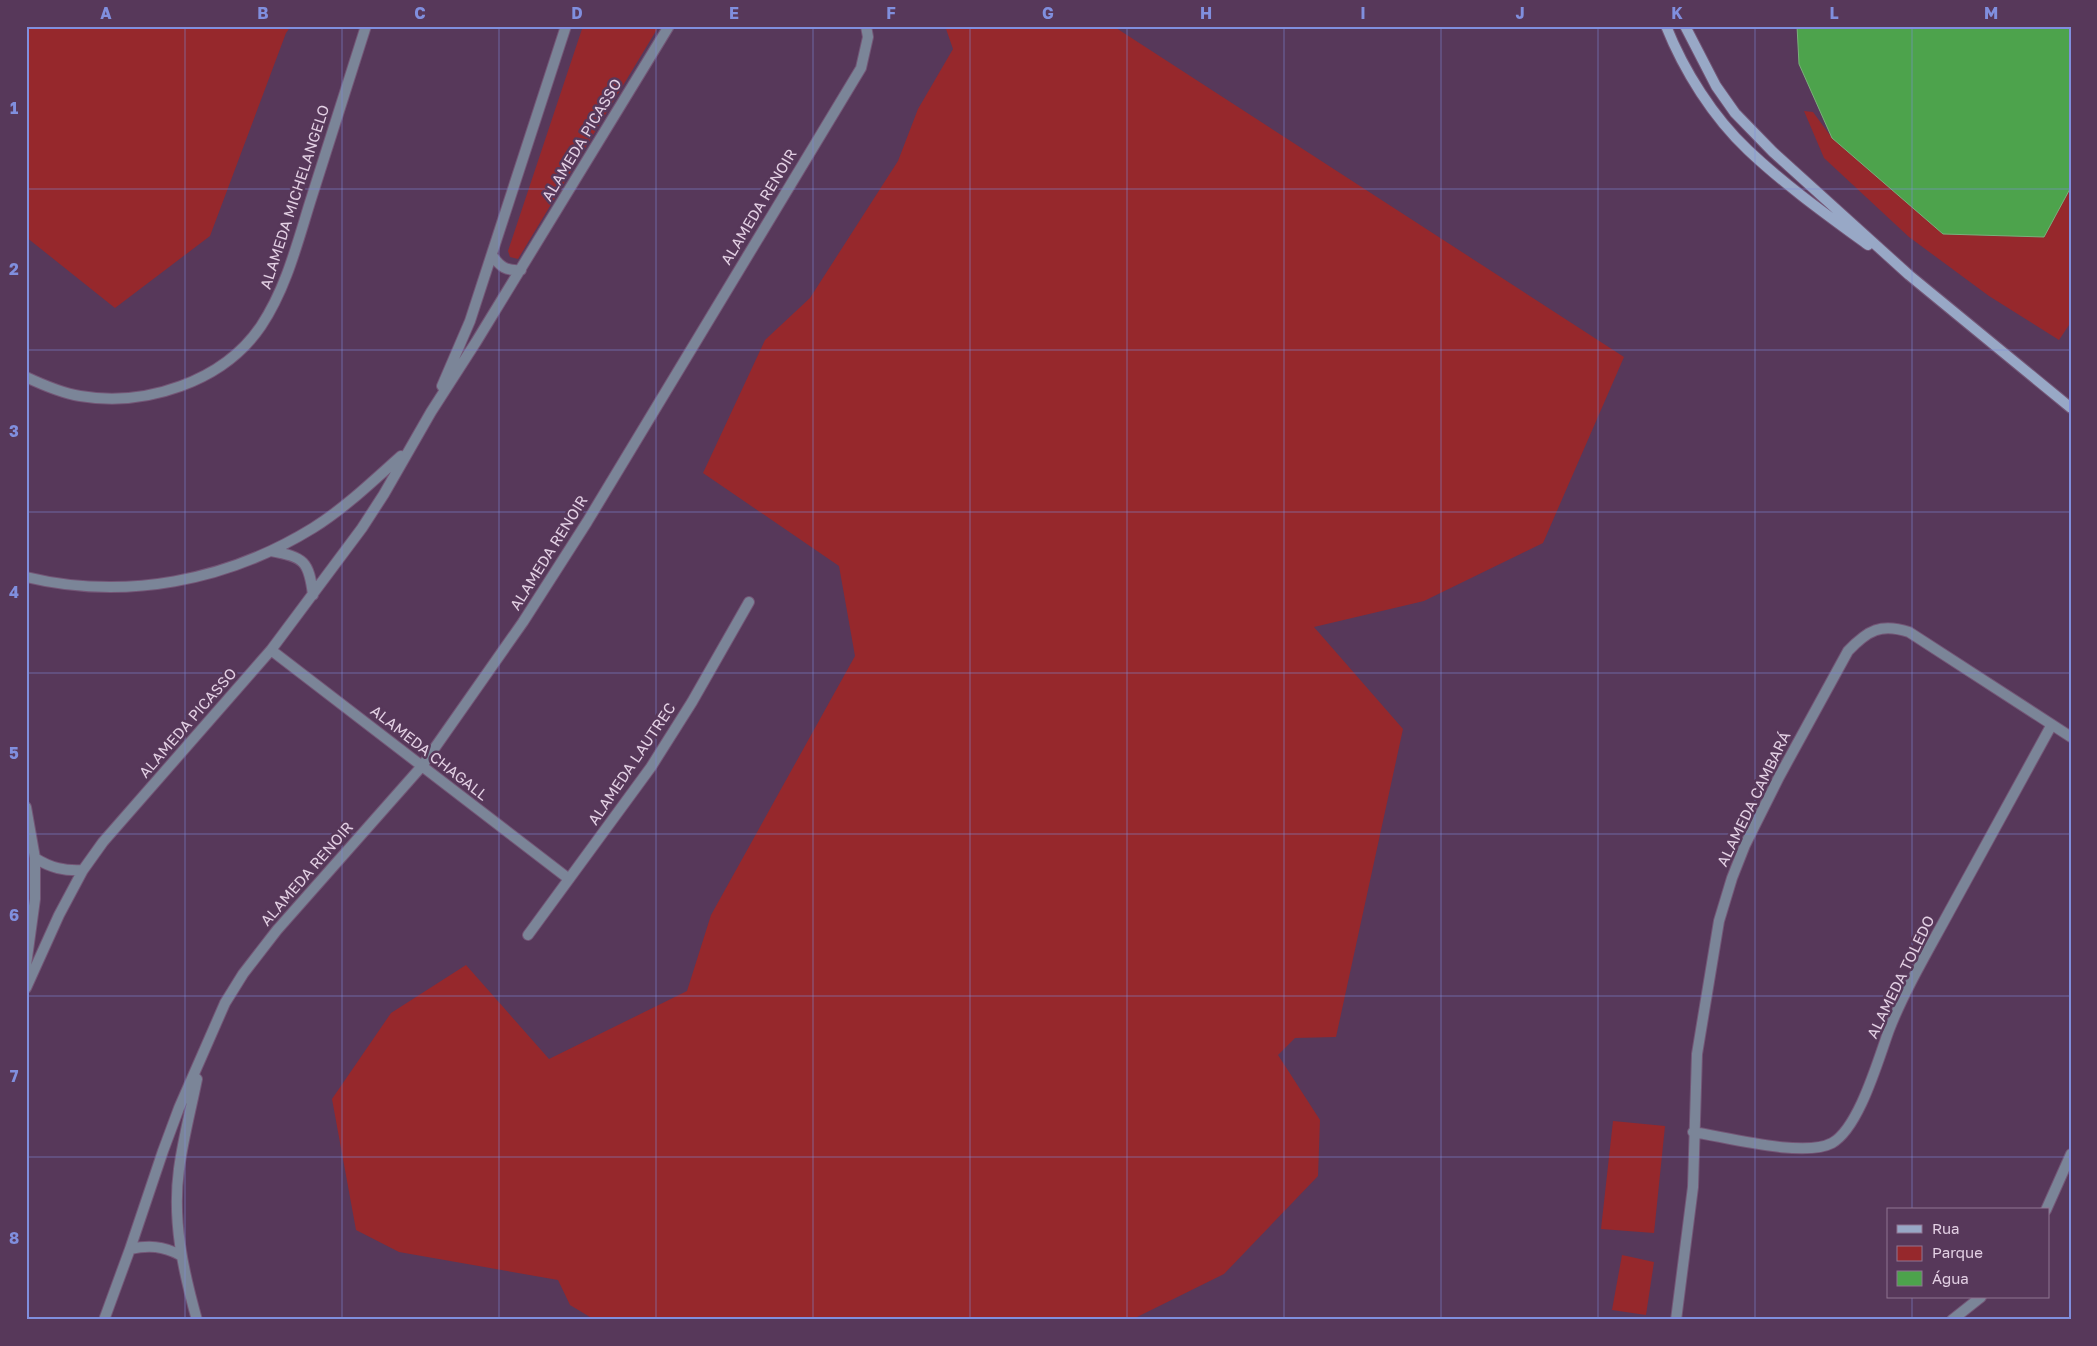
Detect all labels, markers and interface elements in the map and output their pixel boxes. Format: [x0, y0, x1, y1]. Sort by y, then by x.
text: A [100, 3, 112, 23]
text: B [257, 3, 269, 23]
text: C [414, 3, 426, 23]
text: D [571, 3, 583, 23]
text: E [729, 3, 739, 23]
text: F [886, 3, 896, 23]
text: G [1042, 3, 1054, 23]
text: H [1200, 3, 1212, 23]
text: I [1360, 3, 1366, 23]
text: J [1515, 3, 1525, 23]
text: K [1671, 3, 1683, 23]
text: L [1829, 3, 1839, 23]
text: M [1984, 3, 1998, 23]
street label: ALAMEDA PICASSO [537, 75, 625, 204]
text: 1 [10, 98, 18, 118]
street label: ALAMEDA MICHELANGELO [256, 102, 332, 291]
street label: ALAMEDA RENOIR [716, 145, 800, 268]
text: 2 [9, 259, 19, 279]
text: 3 [9, 421, 19, 441]
street label: ALAMEDA RENOIR [506, 492, 591, 613]
text: 4 [9, 582, 19, 602]
street label: ALAMEDA PICASSO [135, 664, 240, 781]
street label: ALAMEDA LAUTREC [584, 699, 679, 828]
street label: ALAMEDA CHAGALL [367, 701, 492, 804]
street label: ALAMEDA CAMBARÁ [1713, 728, 1794, 869]
text: 5 [9, 743, 19, 763]
street label: ALAMEDA RENOIR [256, 818, 356, 929]
text: 6 [9, 905, 19, 925]
street label: ALAMEDA TOLEDO [1863, 912, 1938, 1041]
text: 7 [10, 1066, 19, 1086]
legend [1887, 1208, 2050, 1298]
text: Rua [1932, 1219, 1959, 1237]
text: 8 [9, 1228, 19, 1248]
text: Parque [1932, 1243, 1983, 1261]
text: Água [1932, 1269, 1969, 1287]

